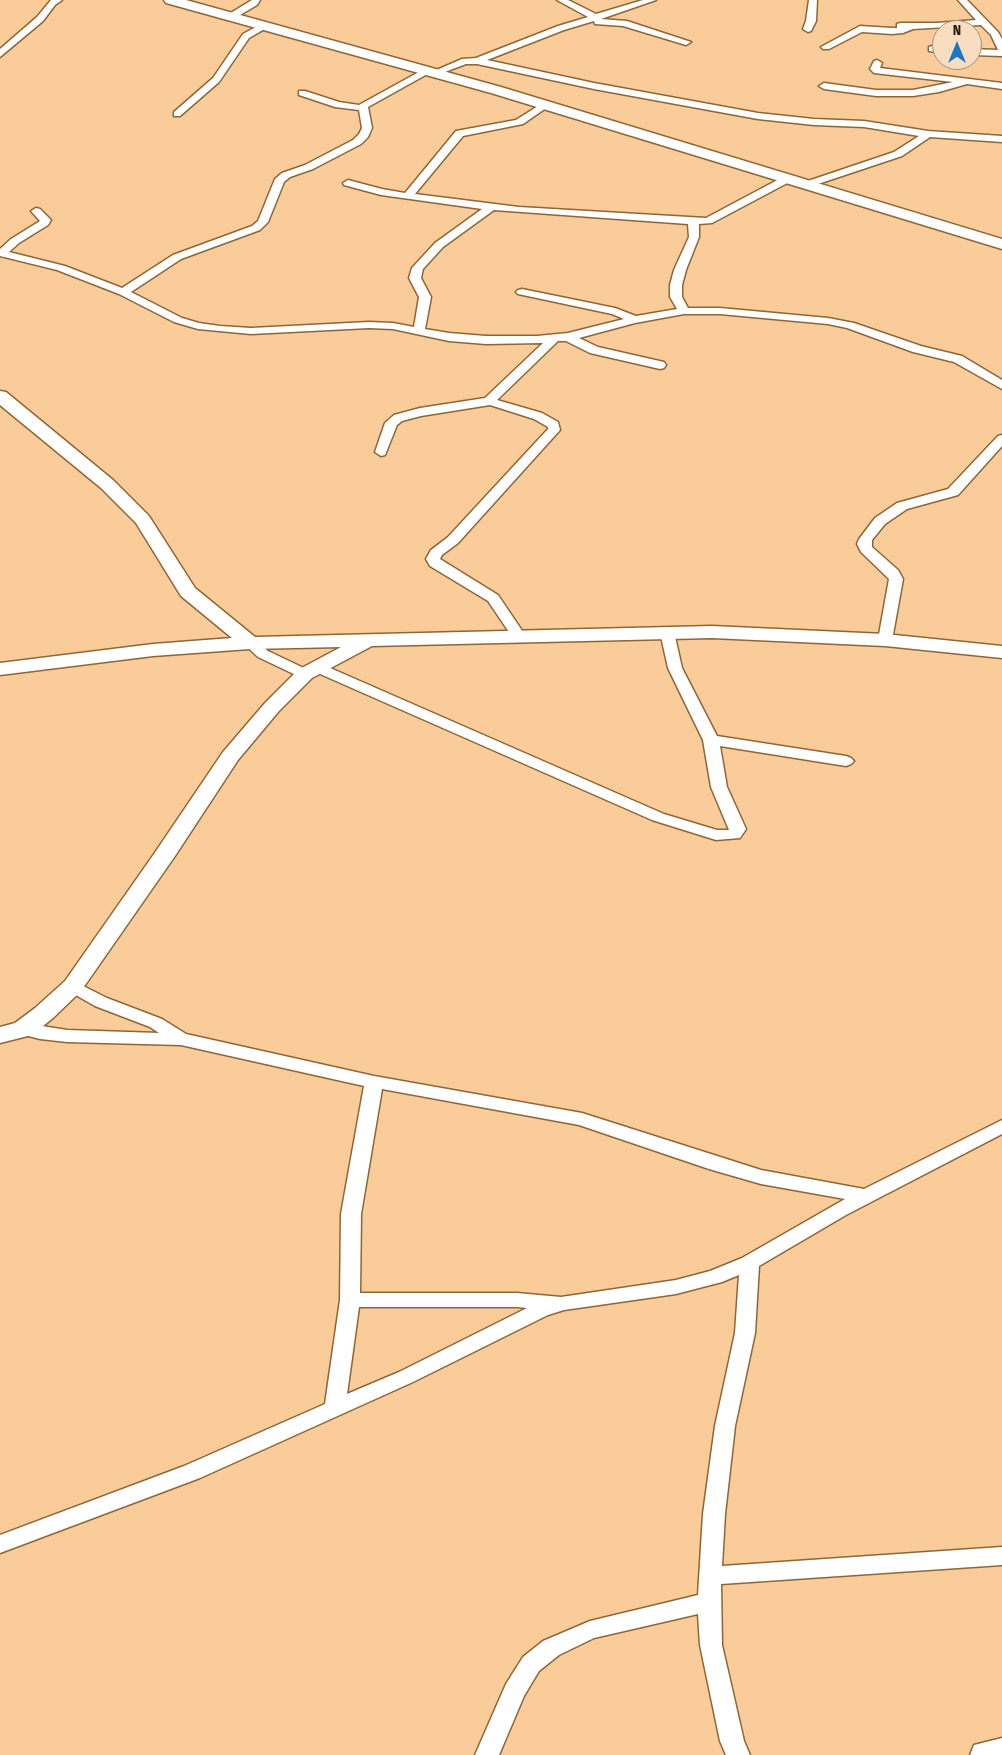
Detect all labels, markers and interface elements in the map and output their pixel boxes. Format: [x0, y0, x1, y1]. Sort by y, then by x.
north arrow [932, 20, 982, 70]
text: N [953, 22, 961, 39]

